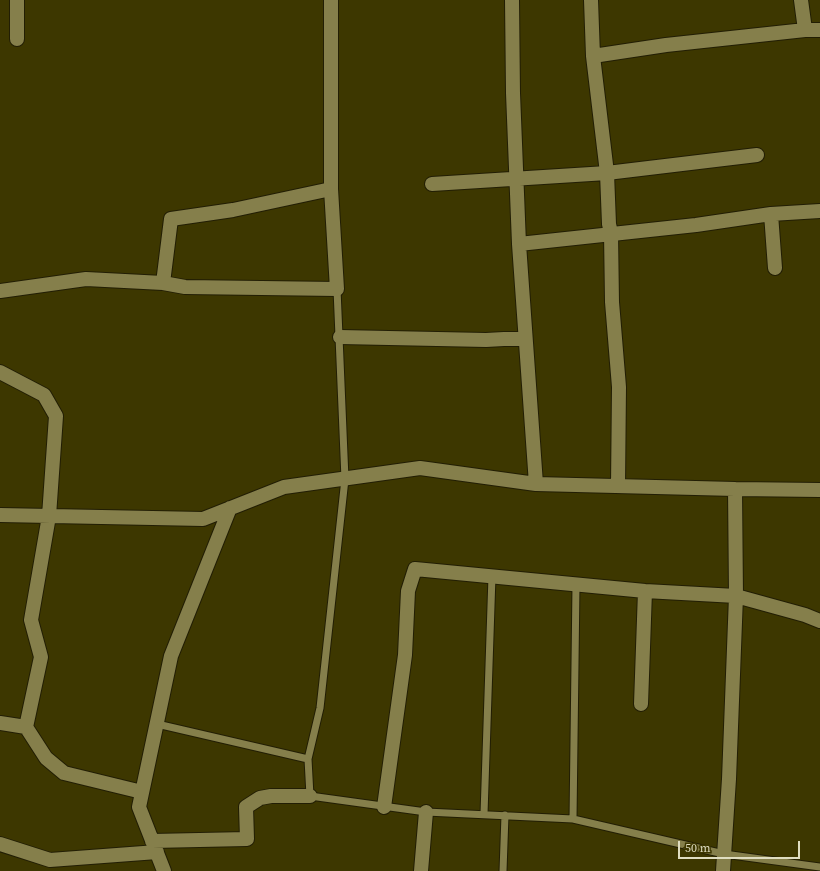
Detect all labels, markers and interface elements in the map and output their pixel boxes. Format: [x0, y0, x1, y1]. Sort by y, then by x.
scale bar [680, 833, 802, 859]
text: 50 m [685, 840, 711, 856]

